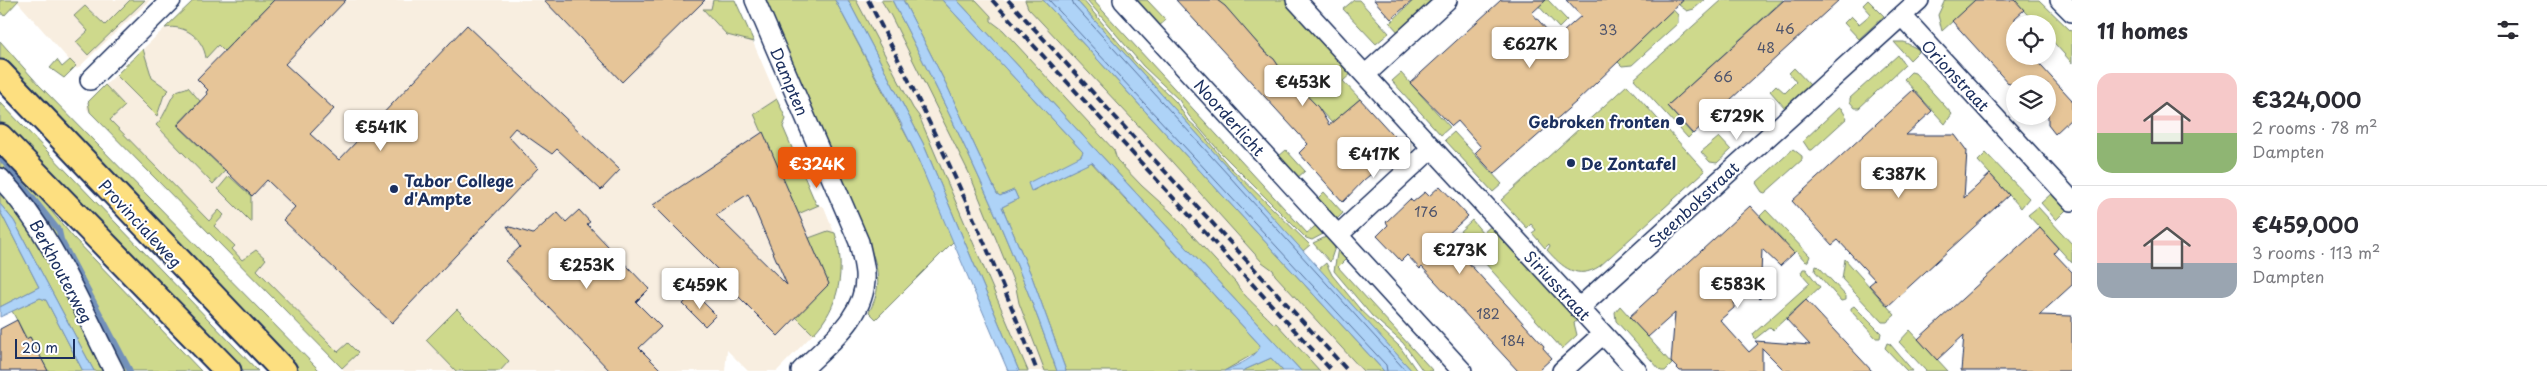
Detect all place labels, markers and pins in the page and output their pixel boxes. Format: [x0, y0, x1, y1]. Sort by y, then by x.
pin: €627K [1495, 27, 1565, 69]
pin: €453K [1268, 64, 1338, 107]
pin: €729K [1702, 98, 1772, 141]
place label: Gebroken fronten [1528, 109, 1670, 133]
pin: €541K [346, 110, 416, 152]
marker: Gebroken fronten [1674, 115, 1686, 127]
pin: €417K [1339, 136, 1409, 179]
pin: €324K [782, 146, 852, 189]
place label: De Zontafel [1581, 151, 1676, 175]
pin: €387K [1864, 156, 1934, 199]
marker: De Zontafel [1565, 157, 1577, 169]
place label: Tabor College d'Ampte [404, 168, 514, 210]
marker: Tabor College d'Ampte [388, 183, 400, 195]
pin: €273K [1425, 232, 1495, 275]
pin: €253K [552, 248, 622, 290]
pin: €583K [1703, 266, 1773, 309]
pin: €459K [665, 268, 735, 310]

